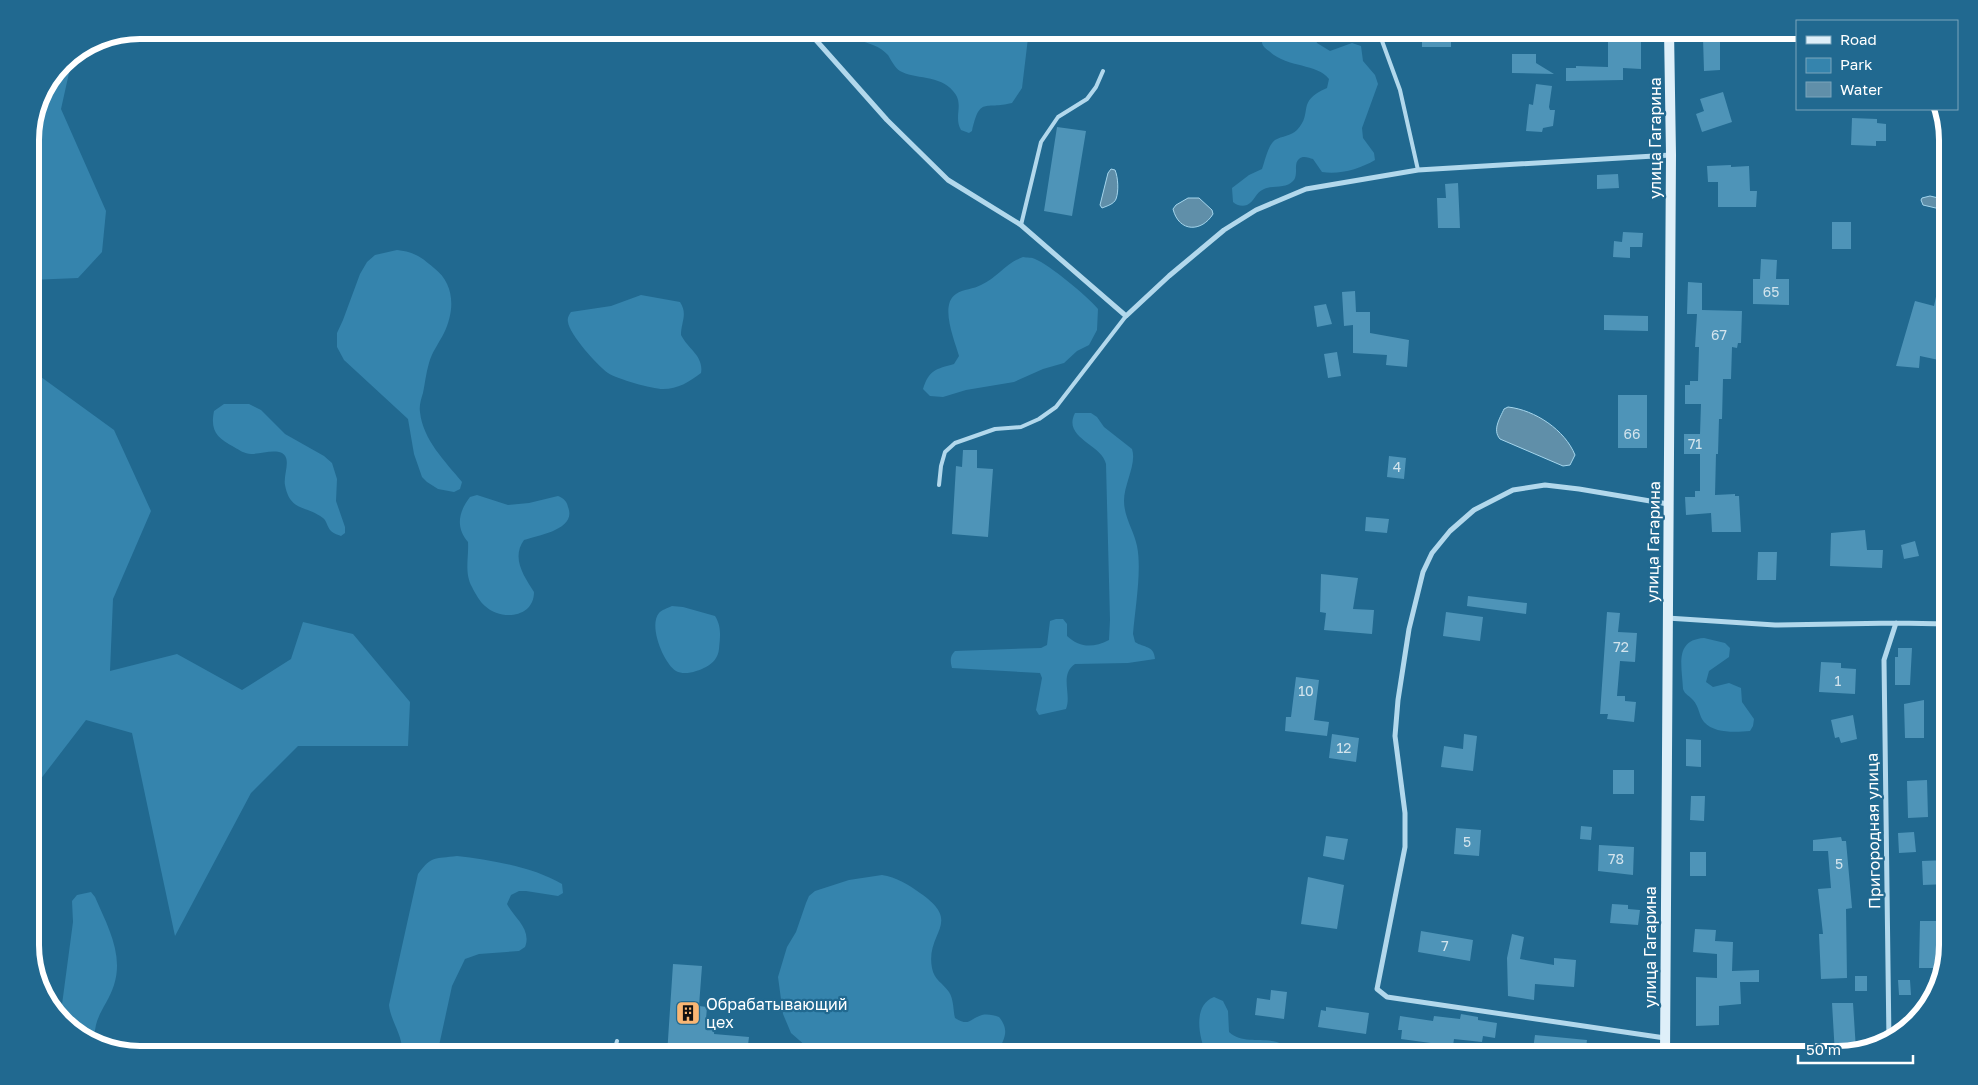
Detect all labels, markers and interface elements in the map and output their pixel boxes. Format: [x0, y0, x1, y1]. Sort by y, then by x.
legend [1796, 20, 1958, 110]
text: Road [1840, 30, 1877, 48]
text: Park [1840, 55, 1873, 73]
street label: улица Гагарина [1645, 77, 1665, 199]
text: Water [1840, 80, 1883, 98]
house number: 65 [1763, 283, 1779, 300]
house number: 67 [1711, 326, 1727, 343]
house number: 66 [1624, 425, 1640, 442]
house number: 71 [1688, 435, 1702, 452]
house number: 4 [1393, 458, 1401, 475]
street label: улица Гагарина [1642, 481, 1664, 603]
house number: 72 [1613, 638, 1629, 655]
house number: 1 [1835, 672, 1842, 689]
house number: 10 [1298, 682, 1314, 699]
house number: 12 [1337, 739, 1351, 756]
street label: Пригородная улица [1862, 753, 1884, 909]
house number: 5 [1463, 833, 1471, 850]
house number: 78 [1608, 850, 1624, 867]
house number: 5 [1835, 855, 1843, 872]
street label: улица Гагарина [1640, 886, 1660, 1008]
house number: 7 [1441, 937, 1449, 954]
place label: Обрабатывающий цех [706, 994, 848, 1032]
building icon: Обрабатывающий цех [675, 1000, 701, 1026]
scale bar [1798, 1032, 1913, 1064]
text: 50 m [1806, 1040, 1841, 1058]

